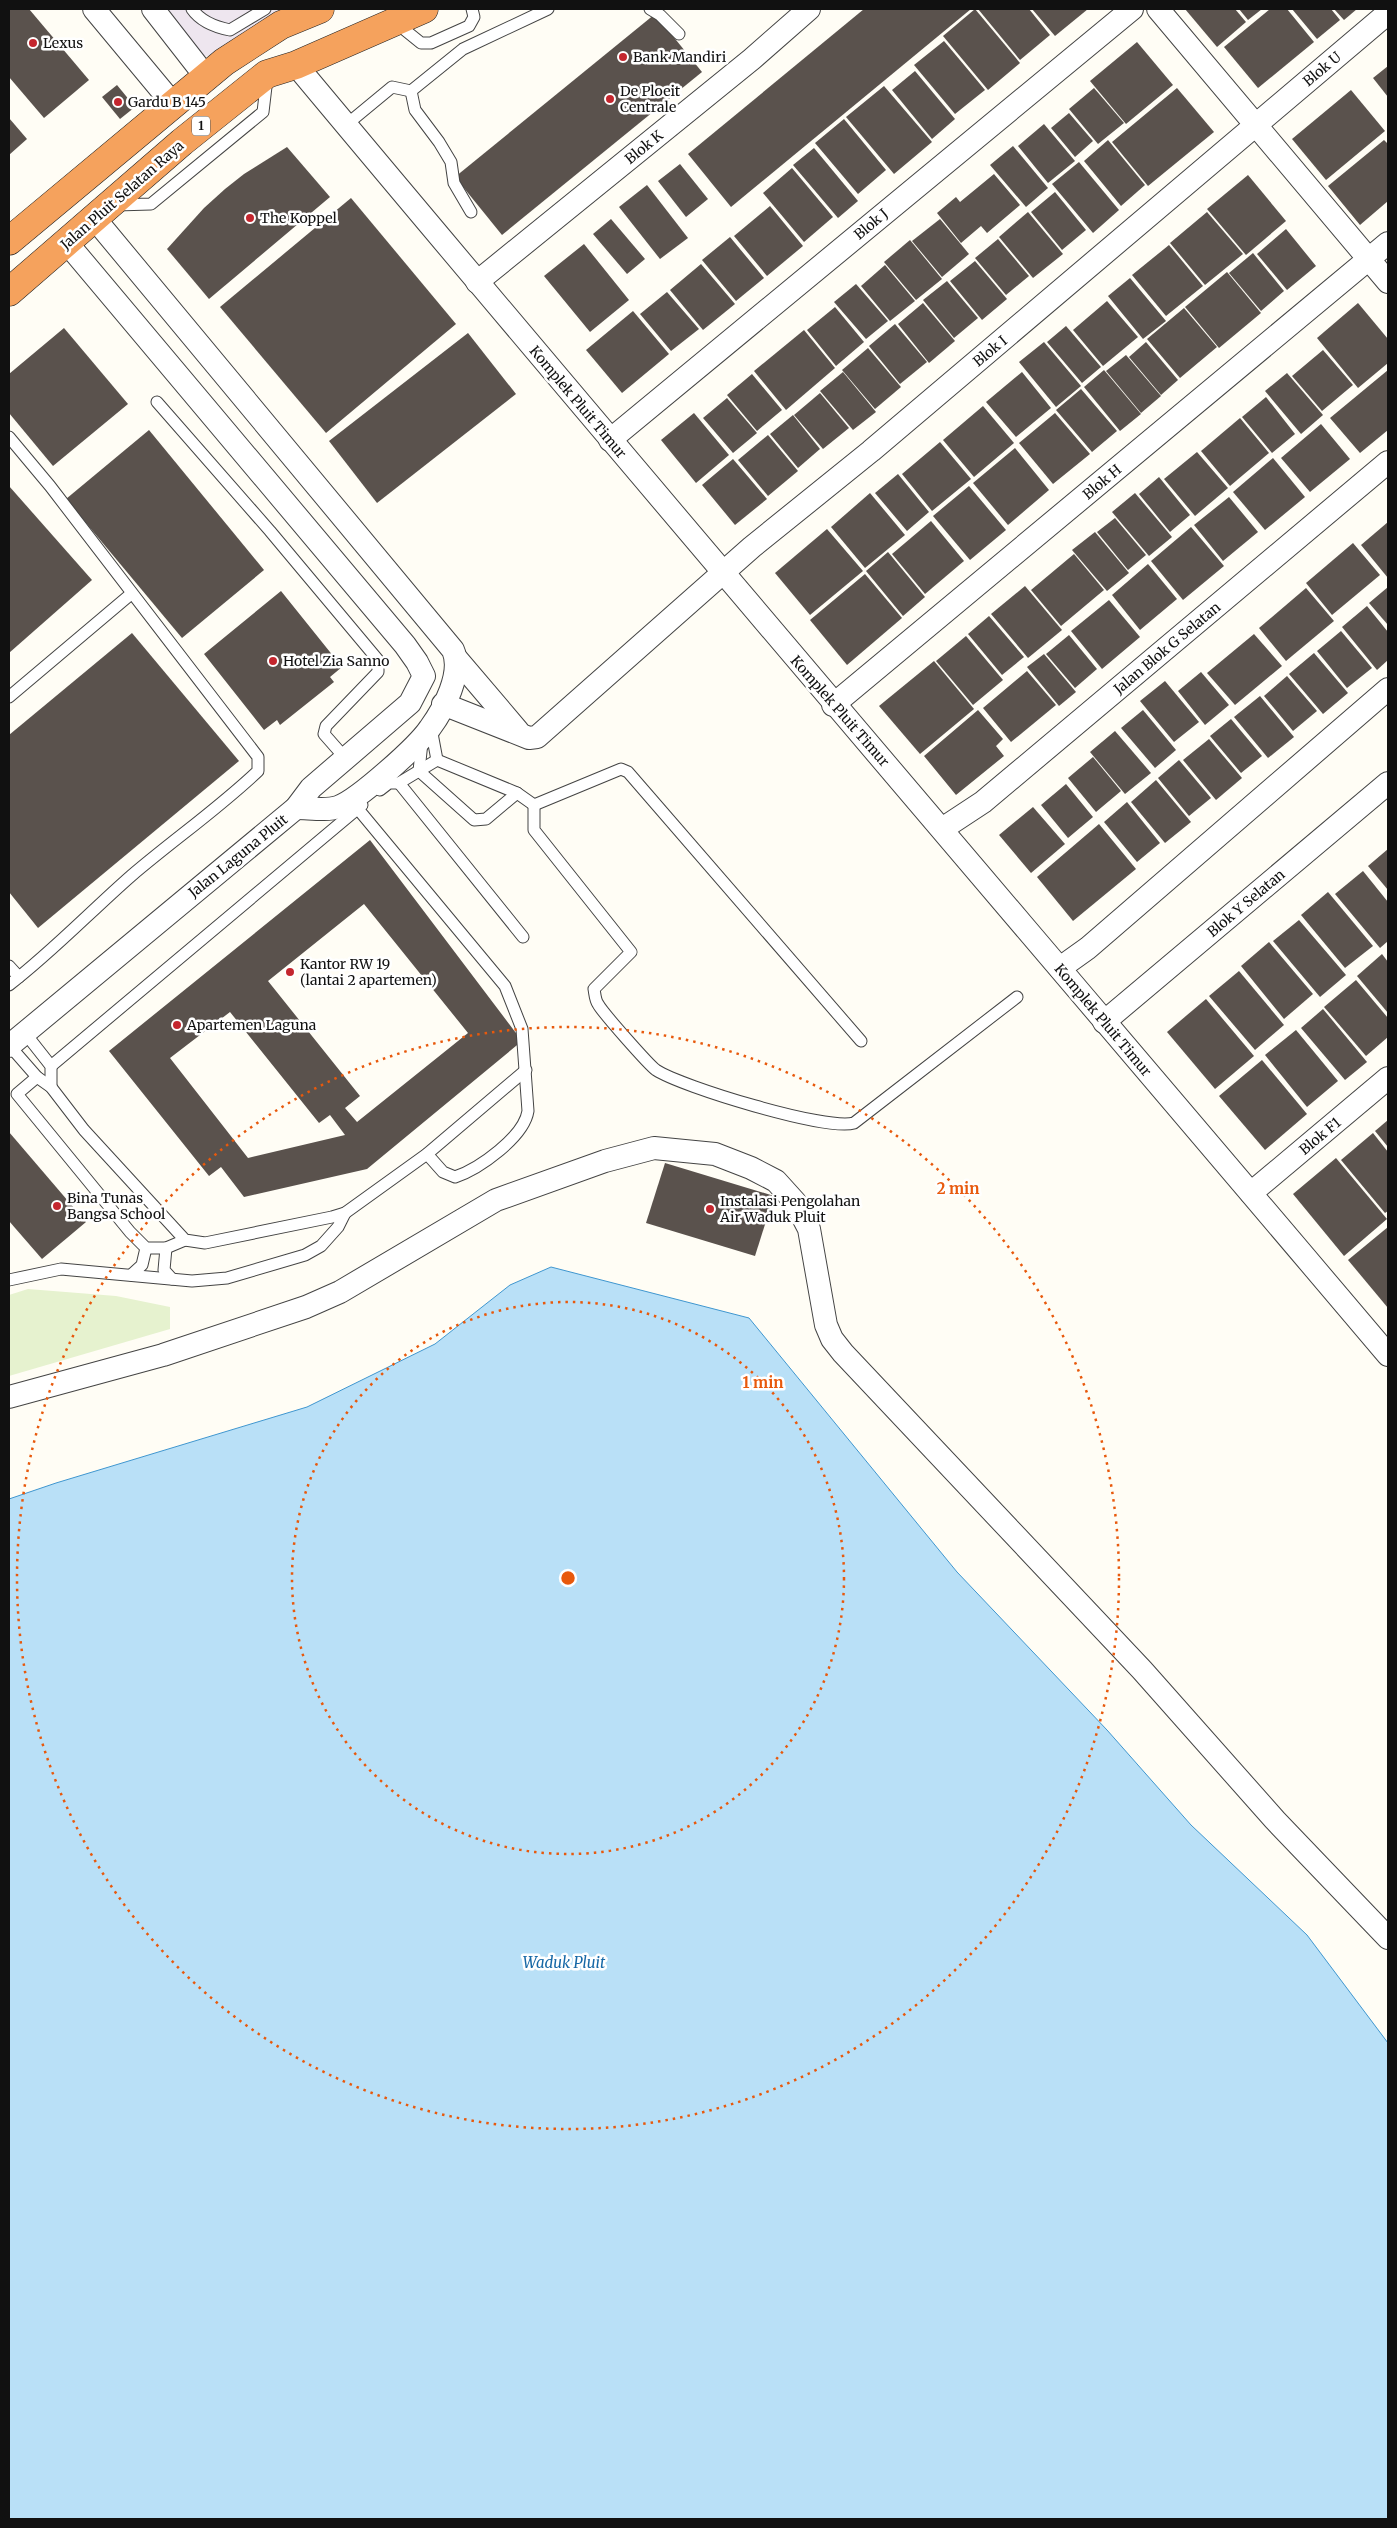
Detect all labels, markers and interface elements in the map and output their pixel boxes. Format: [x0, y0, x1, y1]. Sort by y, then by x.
place label: Lexus [43, 34, 83, 52]
marker: Lexus [27, 37, 39, 49]
place label: Bank Mandiri [633, 48, 727, 66]
street label: Blok U [1299, 48, 1345, 90]
marker: Bank Mandiri [617, 51, 629, 63]
place label: De Ploeit Centrale [620, 82, 681, 116]
place label: Gardu B 145 [128, 93, 206, 111]
marker: De Ploeit Centrale [604, 93, 616, 105]
marker: Gardu B 145 [112, 96, 124, 108]
road number: 1 [192, 116, 210, 136]
street label: Blok K [621, 126, 667, 168]
street label: Jalan Pluit Selatan Raya [56, 136, 188, 254]
street label: Blok J [850, 205, 892, 243]
place label: The Koppel [260, 209, 338, 227]
marker: The Koppel [244, 212, 256, 224]
street label: Blok I [969, 332, 1011, 370]
street label: Komplek Pluit Timur [526, 342, 630, 462]
street label: Blok H [1079, 461, 1125, 503]
street label: Jalan Blok G Selatan [1109, 598, 1224, 699]
place label: Hotel Zia Sanno [283, 652, 389, 670]
street label: Komplek Pluit Timur [787, 652, 893, 770]
marker: Hotel Zia Sanno [267, 655, 279, 667]
street label: Jalan Laguna Pluit [184, 810, 292, 902]
street label: Blok Y Selatan [1203, 865, 1289, 941]
place label: Kantor RW 19 (lantai 2 apartemen) [300, 955, 437, 989]
street label: Komplek Pluit Timur [1051, 960, 1155, 1080]
marker: Kantor RW 19 (lantai 2 apartemen) [284, 966, 296, 978]
place label: Apartemen Laguna [186, 1016, 317, 1034]
marker: Apartemen Laguna [171, 1019, 183, 1031]
street label: Blok F1 [1296, 1113, 1344, 1159]
text: 2 min [937, 1179, 979, 1198]
place label: Bina Tunas Bangsa School [67, 1189, 166, 1223]
place label: Instalasi Pengolahan Air Waduk Pluit [719, 1192, 860, 1226]
marker: Bina Tunas Bangsa School [51, 1200, 63, 1212]
marker: Instalasi Pengolahan Air Waduk Pluit [704, 1203, 716, 1215]
text: 1 min [743, 1373, 783, 1392]
centre of rings [559, 1569, 577, 1587]
water label: Waduk Pluit [523, 1953, 606, 1972]

